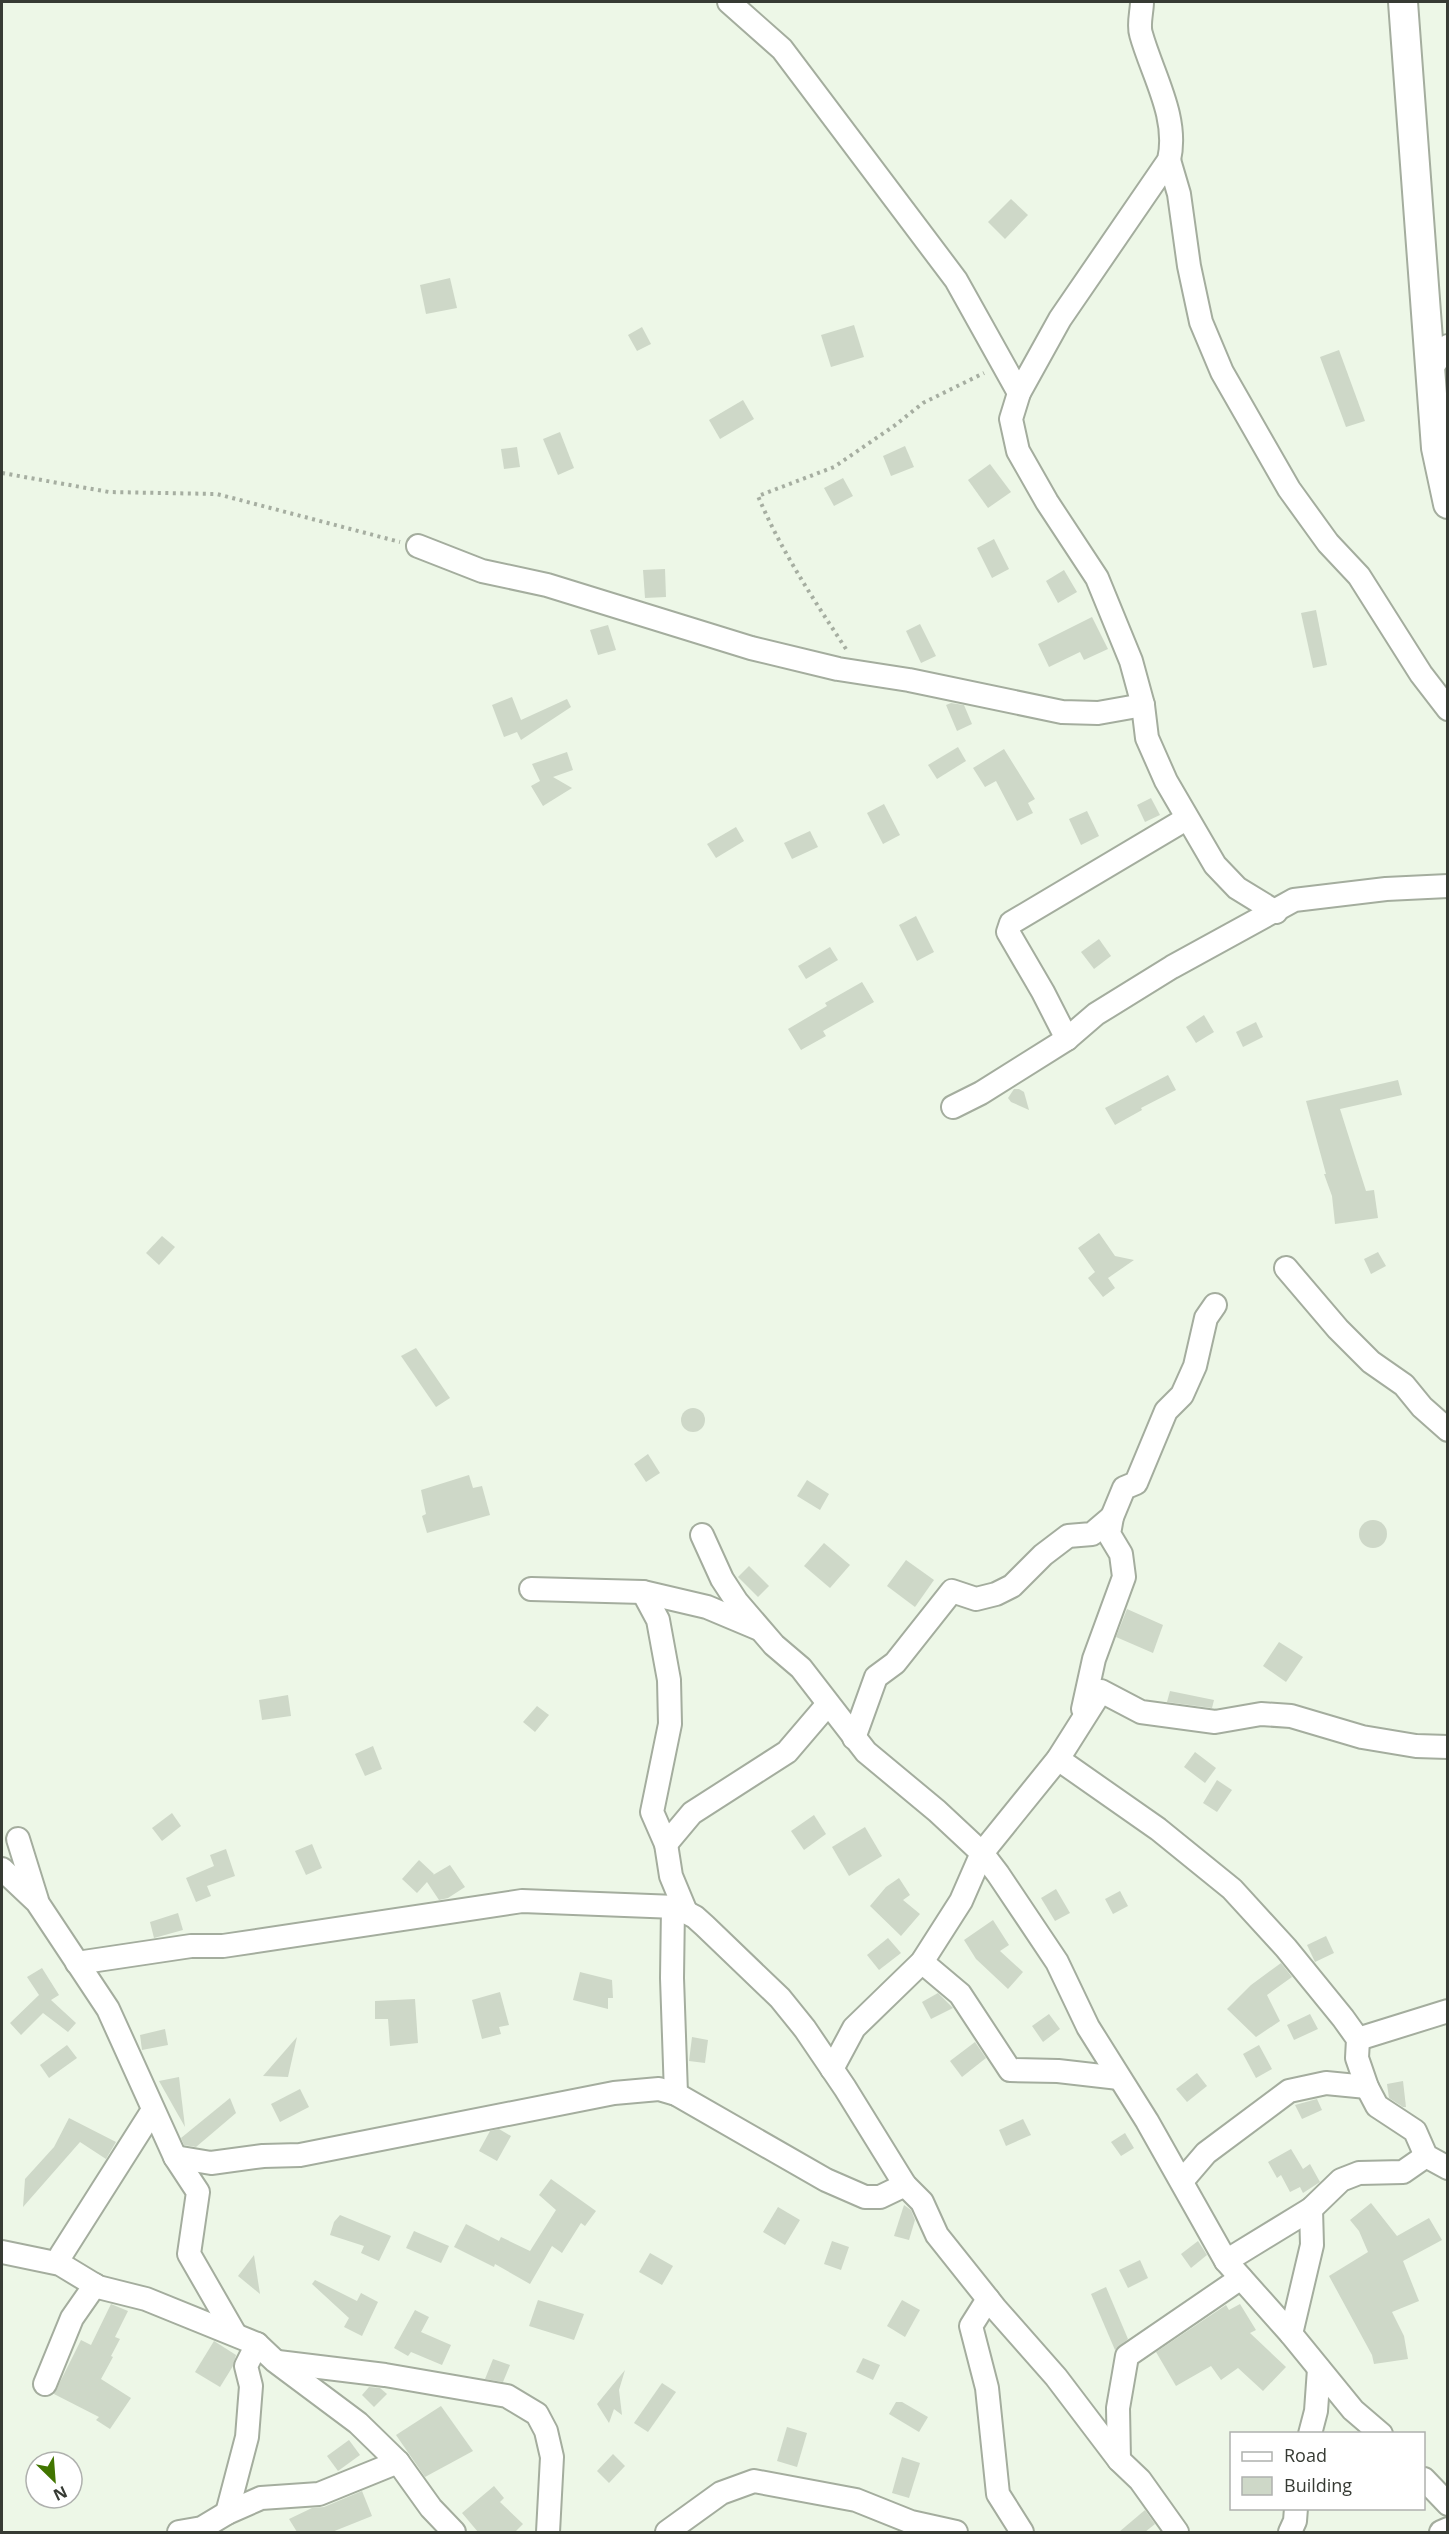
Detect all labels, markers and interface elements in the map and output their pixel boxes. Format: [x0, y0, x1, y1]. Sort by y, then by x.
legend [1230, 2432, 1425, 2510]
text: Road [1284, 2443, 1327, 2467]
north arrow [24, 2450, 84, 2510]
text: Building [1284, 2473, 1352, 2497]
text: N [50, 2481, 71, 2506]

